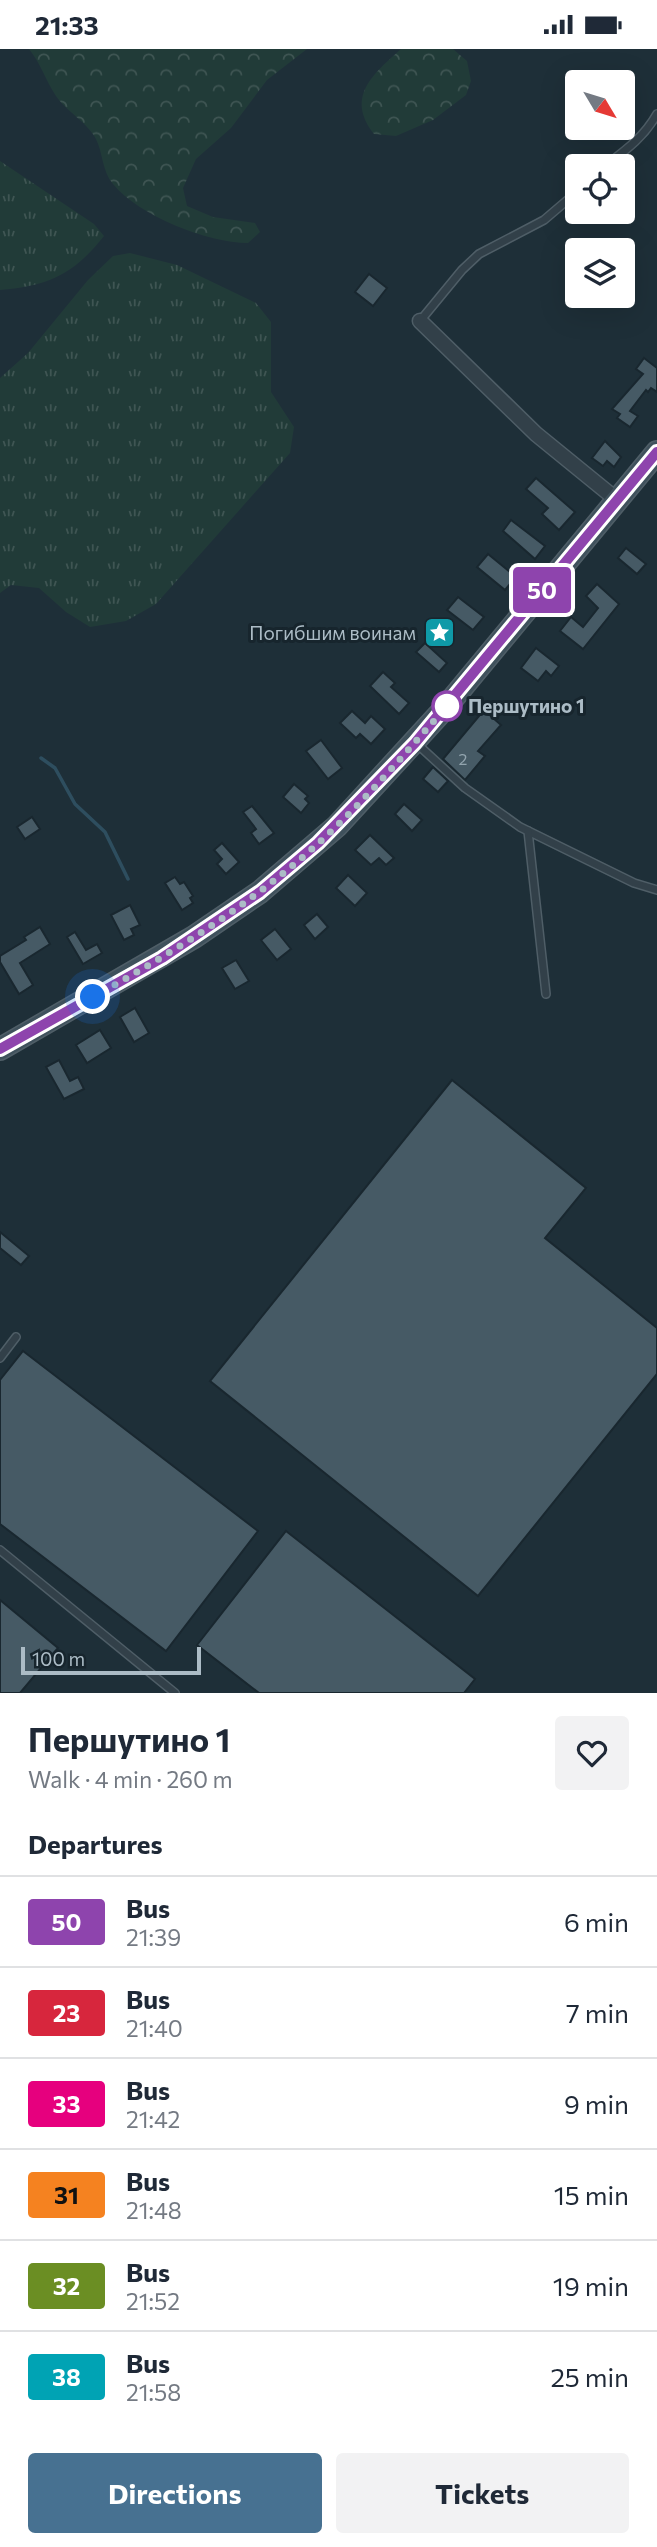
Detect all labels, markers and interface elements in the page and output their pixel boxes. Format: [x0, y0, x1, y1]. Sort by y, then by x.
text: 21:33 [35, 9, 99, 40]
north arrow [565, 70, 635, 140]
map controls [565, 70, 635, 308]
button: locate [565, 154, 635, 224]
button: layers [565, 238, 635, 308]
line badge: 50 [510, 567, 574, 613]
text: 50 [527, 575, 557, 604]
place icon: Погибшим воинам [422, 616, 456, 650]
place label: Погибшим воинам [249, 621, 416, 644]
marker: Першутино 1 [432, 691, 462, 721]
place label: Першутино 1 [468, 694, 585, 717]
house number: 2 [459, 749, 468, 768]
your location [75, 979, 110, 1014]
scale bar [21, 1644, 201, 1676]
text: 100 m [32, 1647, 85, 1670]
button: heart [555, 1716, 629, 1790]
text: Першутино 1 [28, 1718, 231, 1759]
text: Walk · 4 min · 260 m [28, 1765, 233, 1793]
text: Departures [28, 1828, 163, 1859]
text: Bus [126, 1892, 170, 1923]
text: 6 min [564, 1906, 629, 1937]
text: 50 [52, 1907, 81, 1936]
text: 21:39 [126, 1923, 181, 1951]
text: Bus [126, 1983, 170, 2014]
text: 7 min [566, 1997, 629, 2028]
text: 23 [53, 1998, 80, 2027]
text: 21:40 [126, 2014, 183, 2042]
text: Bus [126, 2074, 170, 2105]
text: 9 min [564, 2088, 629, 2119]
text: 33 [53, 2089, 80, 2118]
text: 21:42 [126, 2105, 180, 2133]
text: Bus [126, 2165, 170, 2196]
text: 15 min [554, 2179, 629, 2210]
text: 31 [54, 2180, 79, 2209]
text: 21:48 [126, 2196, 182, 2224]
text: Bus [126, 2256, 170, 2287]
text: 19 min [553, 2270, 629, 2301]
text: 32 [53, 2271, 80, 2300]
text: 21:52 [126, 2287, 180, 2315]
text: Bus [126, 2347, 170, 2378]
text: 25 min [550, 2361, 629, 2392]
text: 38 [52, 2362, 81, 2391]
text: 21:58 [126, 2378, 181, 2406]
button: Directions [28, 2453, 322, 2533]
button: Tickets [336, 2453, 629, 2533]

